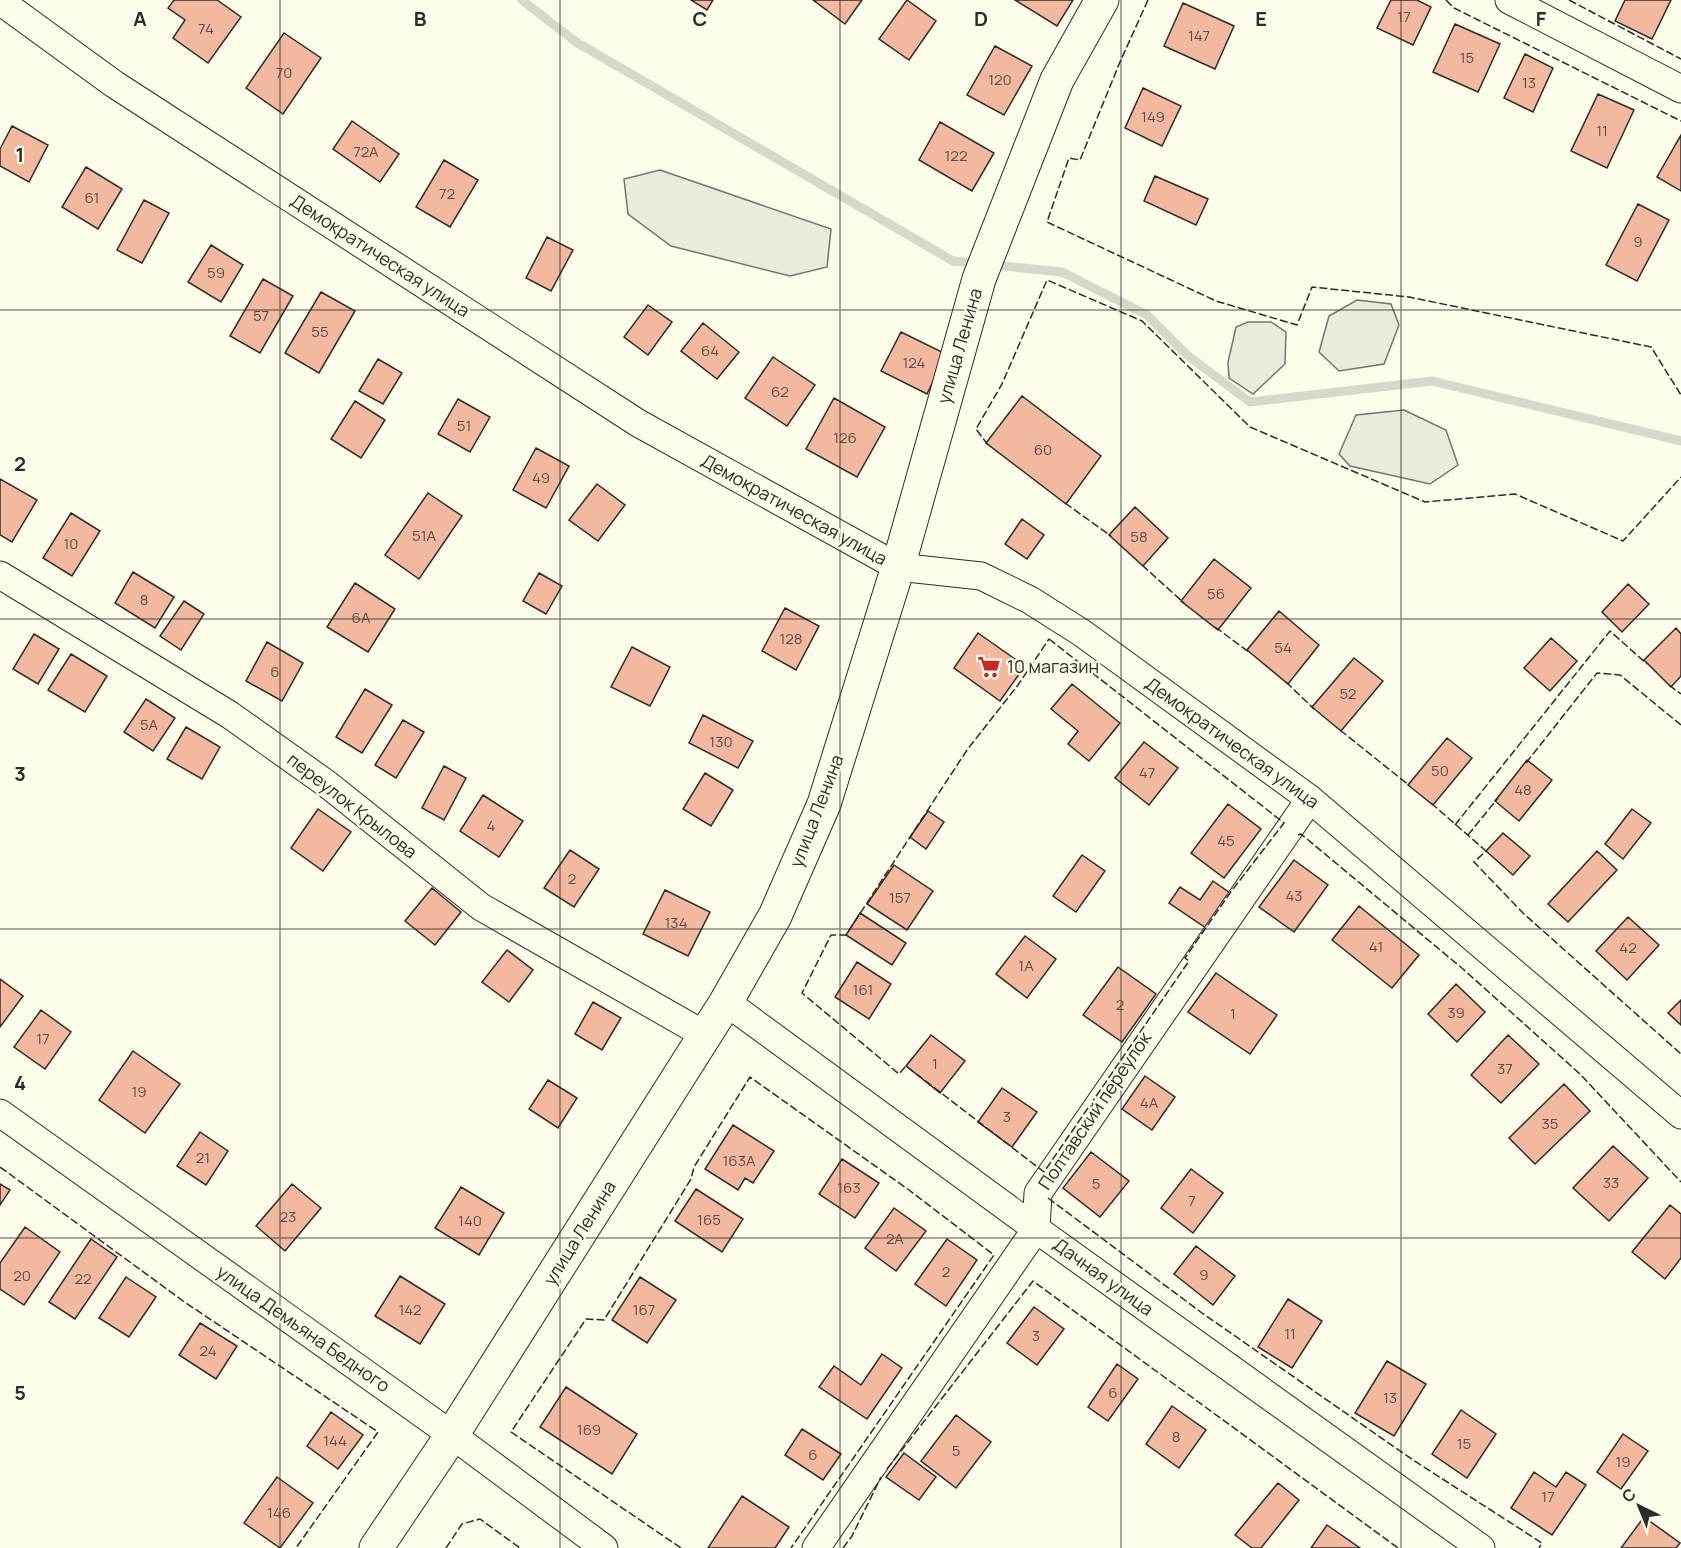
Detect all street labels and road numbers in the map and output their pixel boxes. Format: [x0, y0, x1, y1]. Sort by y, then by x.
street label: Демократическая улица [286, 188, 475, 322]
street label: улица Ленина [931, 285, 987, 406]
street label: Демократическая улица [697, 448, 892, 570]
street label: Демократическая улица [1141, 671, 1324, 813]
street label: переулок Крылова [283, 747, 422, 863]
street label: улица Ленина [784, 751, 849, 871]
street label: Полтавский переулок [1032, 1026, 1157, 1194]
street label: улица Ленина [537, 1176, 621, 1289]
street label: Дачная улица [1049, 1232, 1158, 1321]
street label: улица Демьяна Бедного [212, 1259, 395, 1397]

